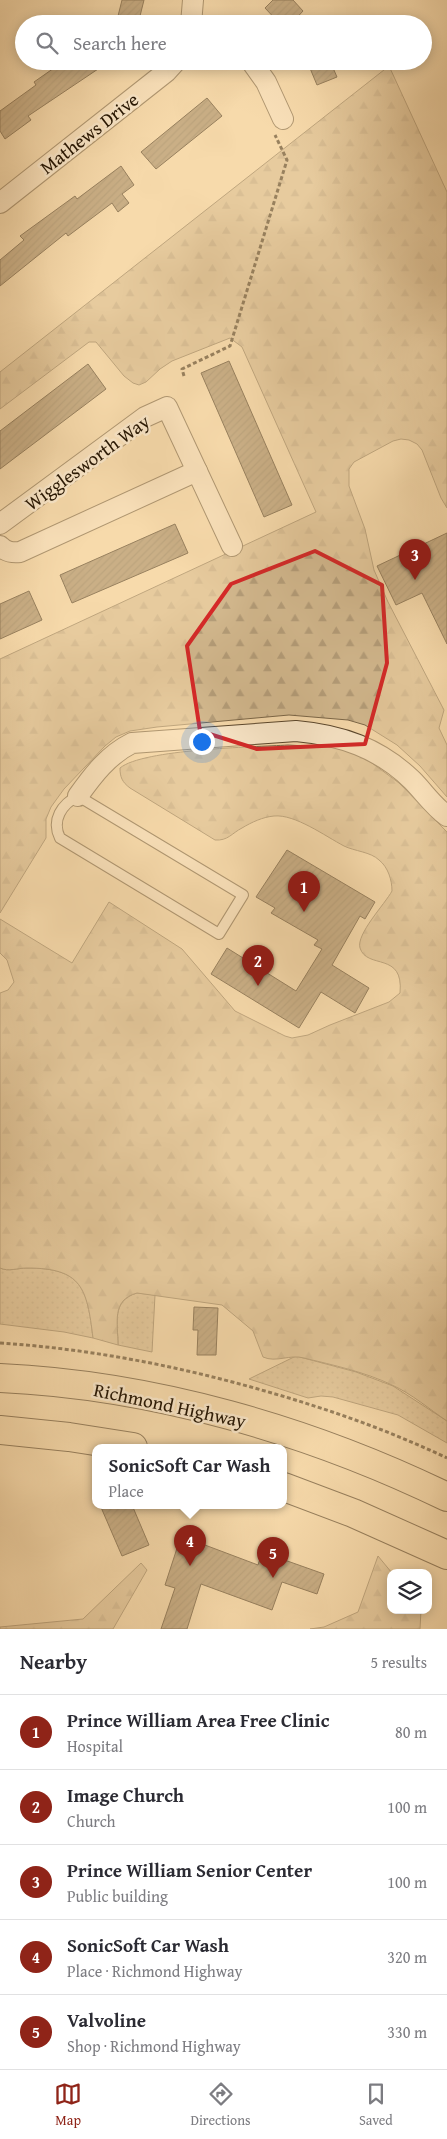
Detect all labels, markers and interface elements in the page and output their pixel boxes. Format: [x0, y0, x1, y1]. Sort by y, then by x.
search box [15, 15, 432, 70]
icon: search [33, 29, 61, 57]
text: Search here [73, 29, 167, 57]
street label: Mathews Drive [34, 85, 144, 181]
street label: Wigglesworth Way [19, 407, 156, 517]
pin: 3 [399, 539, 431, 580]
your location [189, 729, 215, 755]
pin: 1 [288, 871, 320, 912]
pin: 2 [242, 945, 274, 986]
street label: Richmond Highway [91, 1375, 249, 1435]
popup [92, 1444, 287, 1509]
text: SonicSoft Car Wash [108, 1451, 271, 1479]
text: Place [108, 1479, 144, 1503]
pin: 4 [174, 1525, 206, 1566]
pin: 5 [257, 1537, 289, 1578]
map controls [387, 1569, 432, 1614]
button: layers [387, 1569, 432, 1614]
text: Nearby [20, 1646, 87, 1677]
text: 5 results [370, 1650, 427, 1674]
text: Prince William Area Free Clinic [67, 1706, 329, 1734]
text: 1 [32, 1720, 40, 1744]
text: 80 m [395, 1720, 427, 1744]
text: Hospital [67, 1734, 123, 1758]
text: Image Church [67, 1781, 184, 1809]
text: 2 [32, 1795, 40, 1819]
text: 100 m [387, 1795, 427, 1819]
text: Church [67, 1809, 116, 1833]
text: Prince William Senior Center [67, 1856, 312, 1884]
text: 3 [32, 1870, 40, 1894]
text: 100 m [387, 1870, 427, 1894]
text: Public building [67, 1884, 168, 1908]
text: SonicSoft Car Wash [67, 1931, 229, 1959]
text: 4 [32, 1945, 40, 1969]
text: 320 m [387, 1945, 427, 1969]
text: Place · Richmond Highway [67, 1959, 242, 1983]
text: Valvoline [67, 2006, 146, 2034]
text: 5 [32, 2020, 40, 2044]
text: 330 m [387, 2020, 427, 2044]
text: Shop · Richmond Highway [67, 2034, 241, 2058]
tab: Map [54, 2080, 82, 2130]
tab: Directions [190, 2080, 251, 2130]
tab: Saved [359, 2080, 393, 2130]

